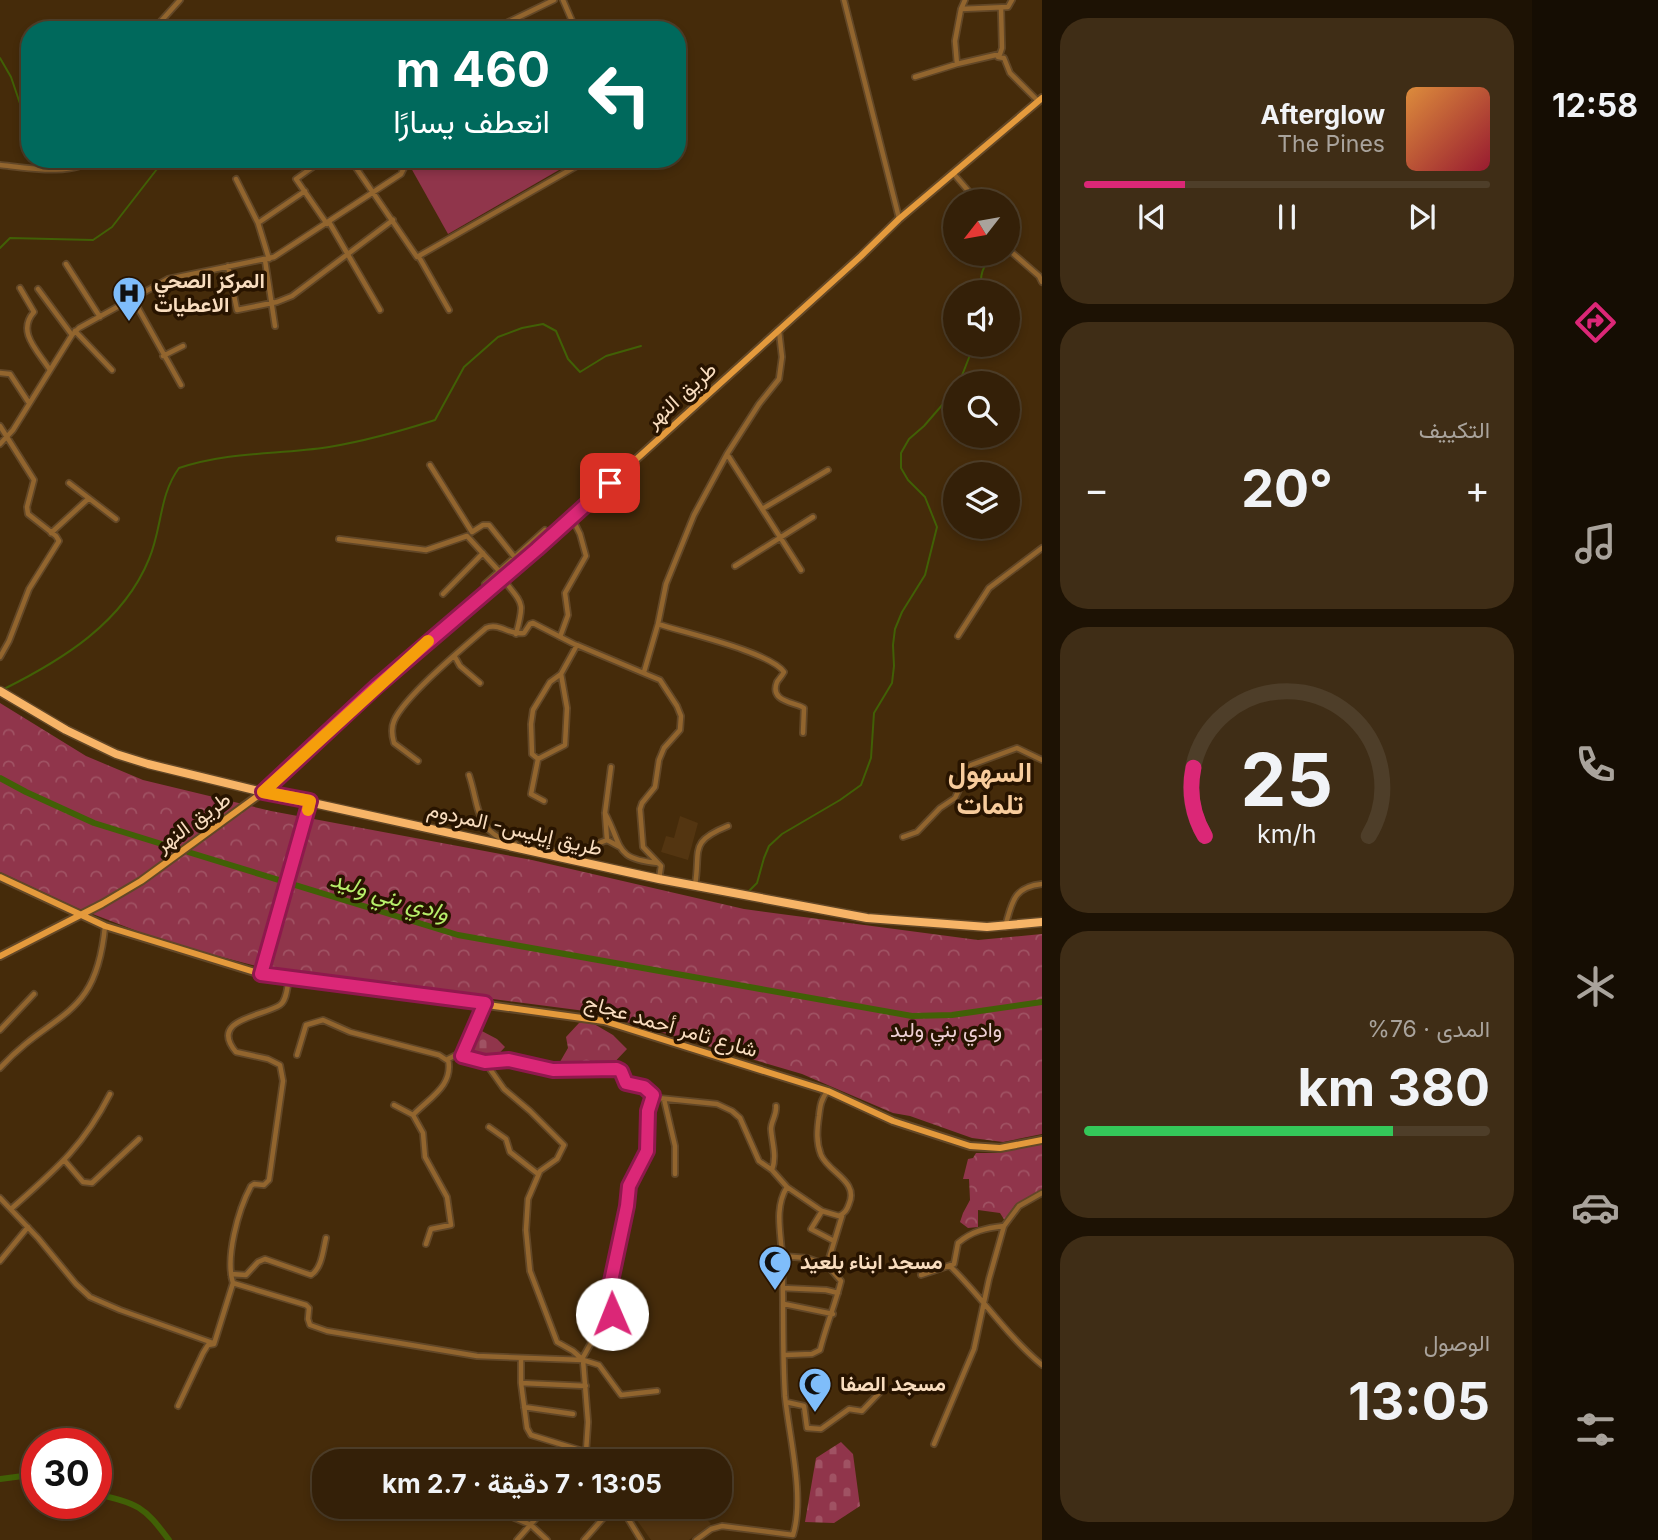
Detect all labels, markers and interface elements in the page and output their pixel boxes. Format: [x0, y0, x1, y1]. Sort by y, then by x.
text: 460 m [396, 40, 550, 99]
icon: left [574, 49, 665, 140]
text: 12:58 [1552, 86, 1638, 125]
text: Afterglow [1261, 99, 1385, 130]
text: انعطف يسارًا [393, 102, 550, 141]
text: The Pines [1277, 130, 1385, 158]
north arrow [943, 189, 1020, 266]
map controls [943, 189, 1020, 539]
icon: previous [1133, 198, 1171, 236]
icon: pause [1268, 198, 1306, 236]
icon: next [1403, 198, 1441, 236]
place label: المركز الصحي الاعطيات [154, 268, 265, 317]
hospital icon: المركز الصحي الاعطيات [110, 274, 148, 323]
button: sound [943, 280, 1020, 357]
icon: directions [1571, 298, 1620, 347]
street label: طريق النهر [639, 356, 722, 434]
button: search [943, 371, 1020, 448]
text: التكييف [1419, 416, 1490, 444]
pin [580, 453, 640, 513]
text: 20° [1241, 457, 1333, 520]
button: layers [943, 462, 1020, 539]
icon: arrive [591, 464, 629, 502]
text: − [1084, 466, 1109, 512]
text: + [1465, 466, 1490, 512]
icon: music [1571, 519, 1620, 568]
text: 25 [1241, 735, 1333, 824]
icon: phone [1571, 740, 1620, 789]
district label: السهول تلمات [948, 755, 1032, 821]
street label: طريق النهر [149, 786, 236, 859]
street label: طريق إيليس- المردوم [425, 796, 605, 863]
text: km/h [1257, 819, 1317, 849]
water label: وادي بني وليد [326, 865, 453, 932]
icon: climate [1571, 962, 1620, 1011]
street label: شارع ثامر أحمد عجاج [581, 989, 760, 1064]
text: المدى · 76% [1367, 1015, 1490, 1043]
park label: وادي بني وليد [890, 1017, 1002, 1047]
text: 380 km [1298, 1056, 1490, 1119]
icon: car [1571, 1183, 1620, 1232]
mosque icon: مسجد ابناء بلعيد [756, 1243, 794, 1292]
place label: مسجد ابناء بلعيد [800, 1249, 943, 1274]
position arrow [575, 1277, 649, 1351]
text: الوصول [1424, 1329, 1490, 1357]
mosque icon: مسجد الصفا [796, 1365, 834, 1414]
text: 13:05 [1348, 1370, 1490, 1433]
place label: مسجد الصفا [840, 1371, 946, 1396]
icon: filters [1571, 1405, 1620, 1454]
speed limit sign: 30 [21, 1428, 112, 1519]
text: 13:05 · 7 دقيقة · 2.7 km [382, 1468, 662, 1499]

